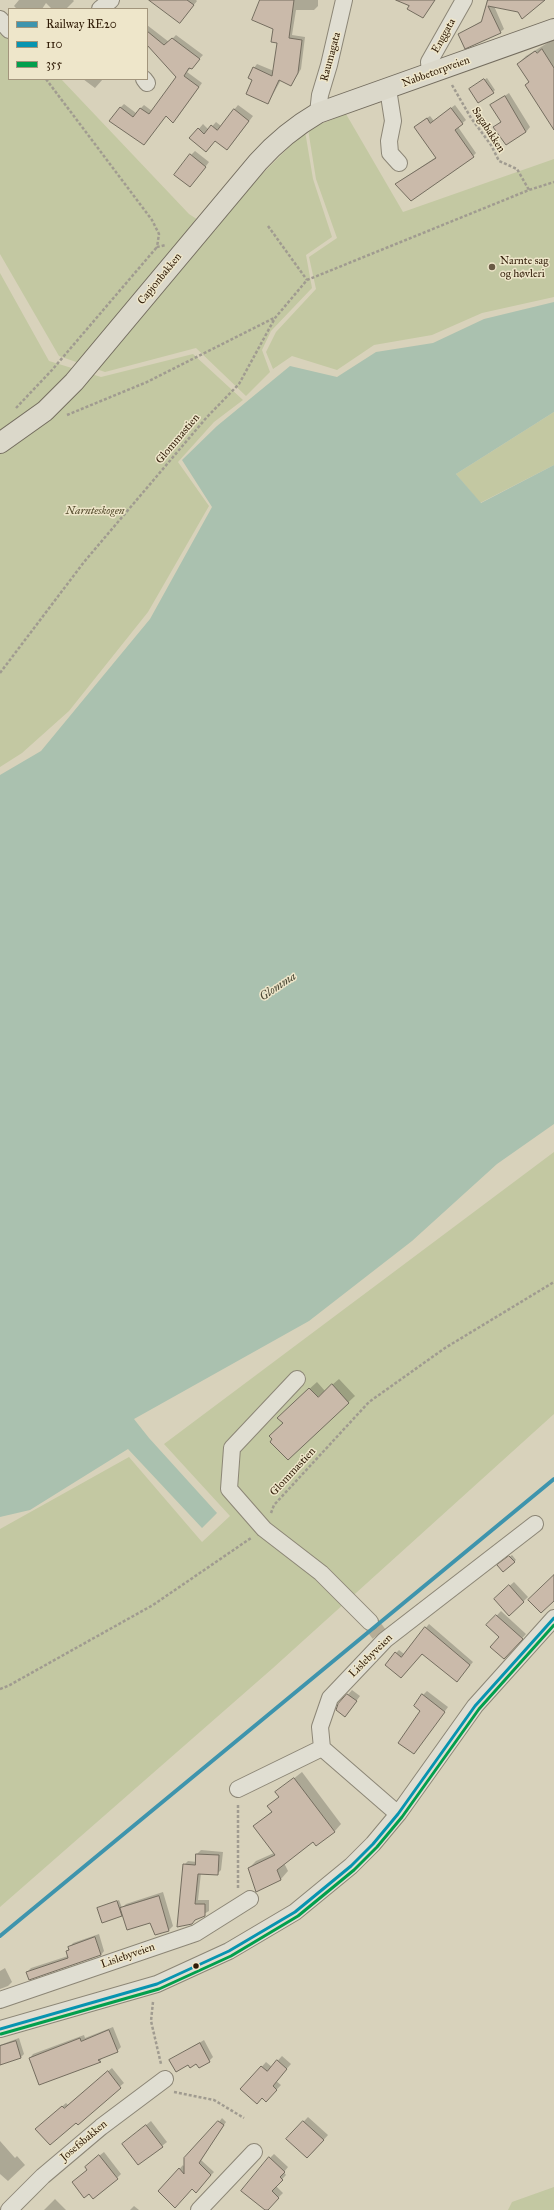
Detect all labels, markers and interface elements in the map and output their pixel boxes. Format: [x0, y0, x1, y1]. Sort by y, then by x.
legend [8, 8, 148, 80]
street label: Enggata [429, 16, 459, 56]
text: Railway RE20 [46, 17, 117, 31]
street label: Raumagata [318, 31, 344, 83]
text: 110 [46, 37, 62, 51]
street label: Nabbetorpveien [400, 54, 472, 90]
text: 355 [46, 57, 62, 71]
street label: Sagabakken [468, 105, 508, 155]
street label: Capjonbakken [135, 251, 185, 307]
place label: Narnte sag og høvleri [500, 254, 548, 280]
marker: Narnte sag og høvleri [487, 262, 497, 272]
street label: Glommastien [153, 411, 203, 467]
park label: Narnteskogen [66, 504, 124, 518]
water label: Glomma [257, 970, 299, 1004]
street label: Glommastien [267, 1445, 319, 1499]
street label: Lislebyveien [346, 1631, 396, 1681]
street label: Lislebyveien [99, 1941, 157, 1971]
unlabelled marker [191, 1961, 201, 1971]
street label: Josefsbakken [58, 2118, 110, 2164]

